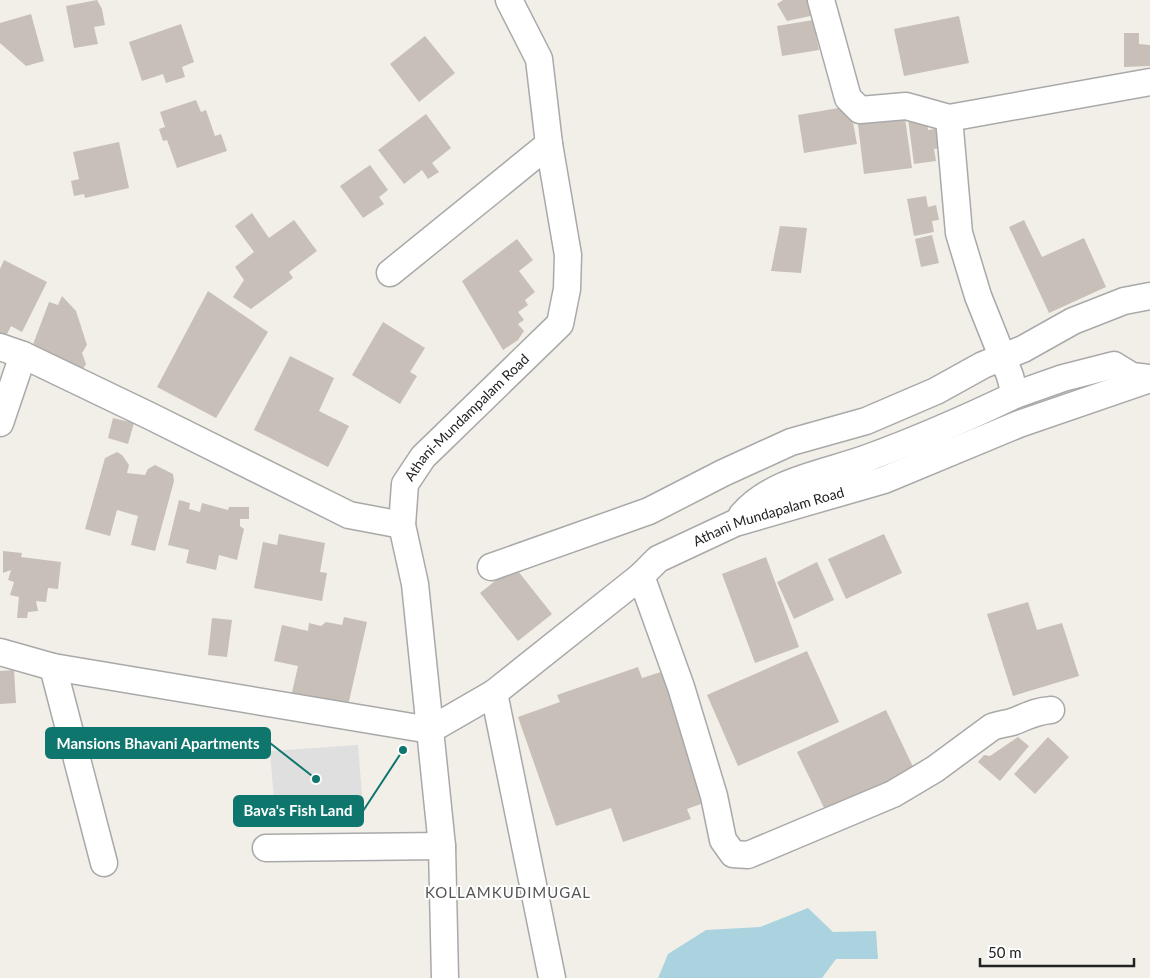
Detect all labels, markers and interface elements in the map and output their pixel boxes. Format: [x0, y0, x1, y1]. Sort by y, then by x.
street label: Athani-Mundampalam Road [400, 350, 532, 484]
street label: Athani Mundapalam Road [690, 483, 846, 549]
callout: Mansions Bhavani Apartments [46, 728, 270, 758]
text: Mansions Bhavani Apartments [57, 734, 260, 752]
callout: Bava's Fish Land [234, 796, 363, 826]
text: Bava's Fish Land [244, 801, 352, 819]
district label: KOLLAMKUDIMUGAL [425, 883, 591, 901]
scale bar [980, 936, 1134, 968]
text: 50 m [988, 943, 1022, 961]

